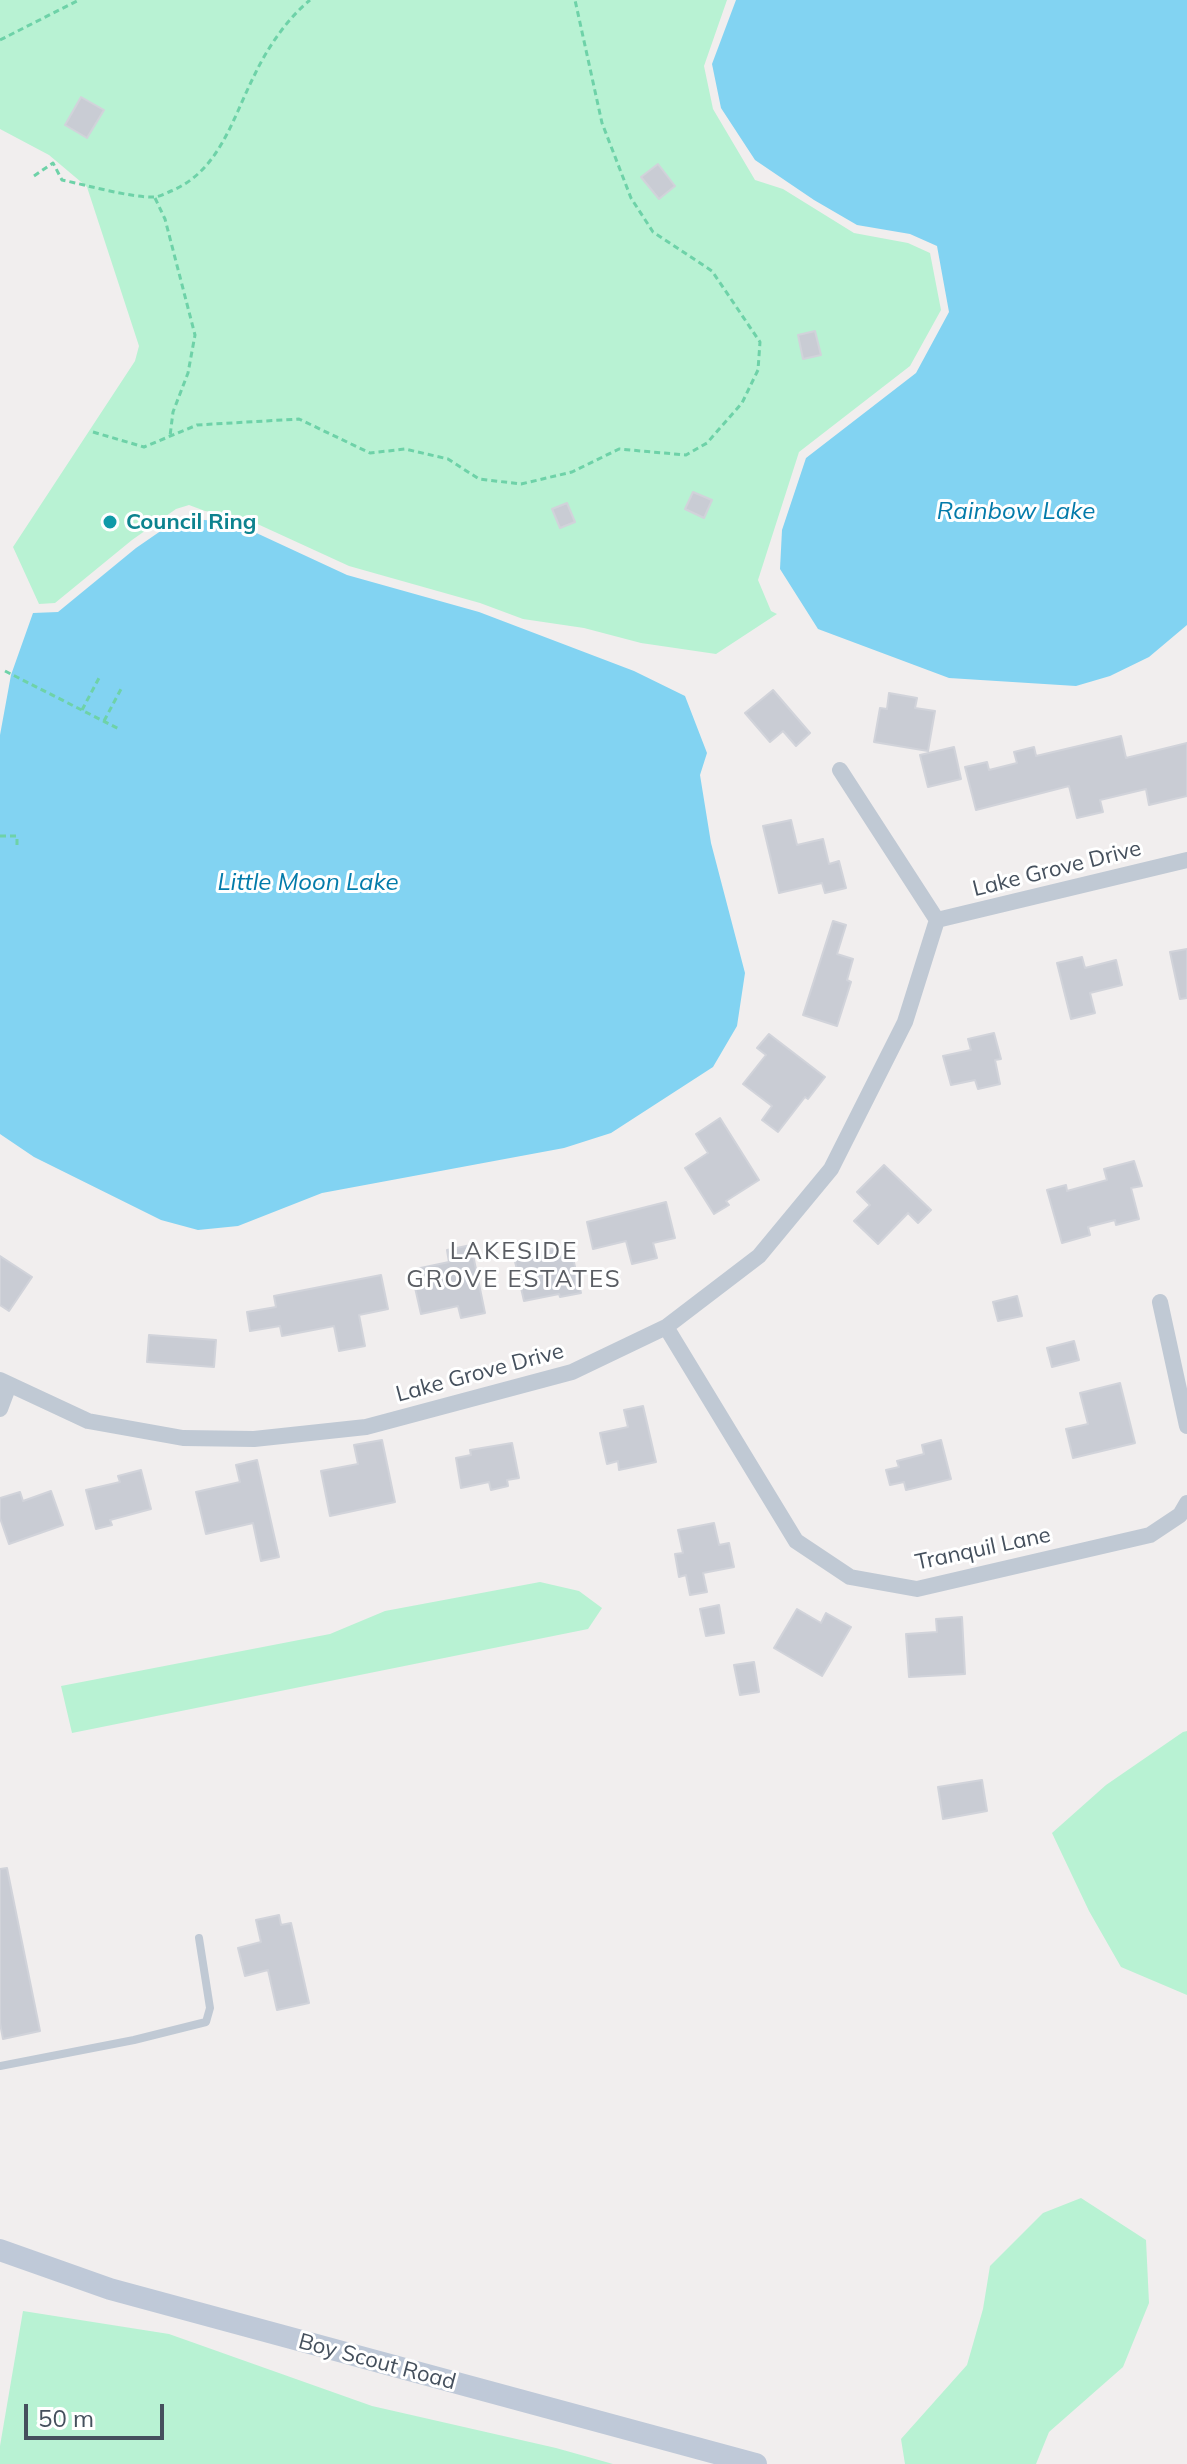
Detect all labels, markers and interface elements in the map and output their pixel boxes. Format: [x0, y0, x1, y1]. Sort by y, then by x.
water label: Rainbow Lake [937, 498, 1095, 526]
place label: Council Ring [126, 509, 256, 535]
marker: Council Ring [101, 513, 119, 531]
street label: Lake Grove Drive [970, 835, 1144, 903]
water label: Little Moon Lake [217, 869, 399, 897]
district label: LAKESIDE GROVE ESTATES [406, 1238, 622, 1294]
street label: Lake Grove Drive [393, 1338, 567, 1408]
street label: Tranquil Lane [913, 1522, 1053, 1576]
street label: Boy Scout Road [295, 2328, 459, 2396]
scale bar [28, 2388, 168, 2438]
text: 50 m [38, 2403, 94, 2433]

